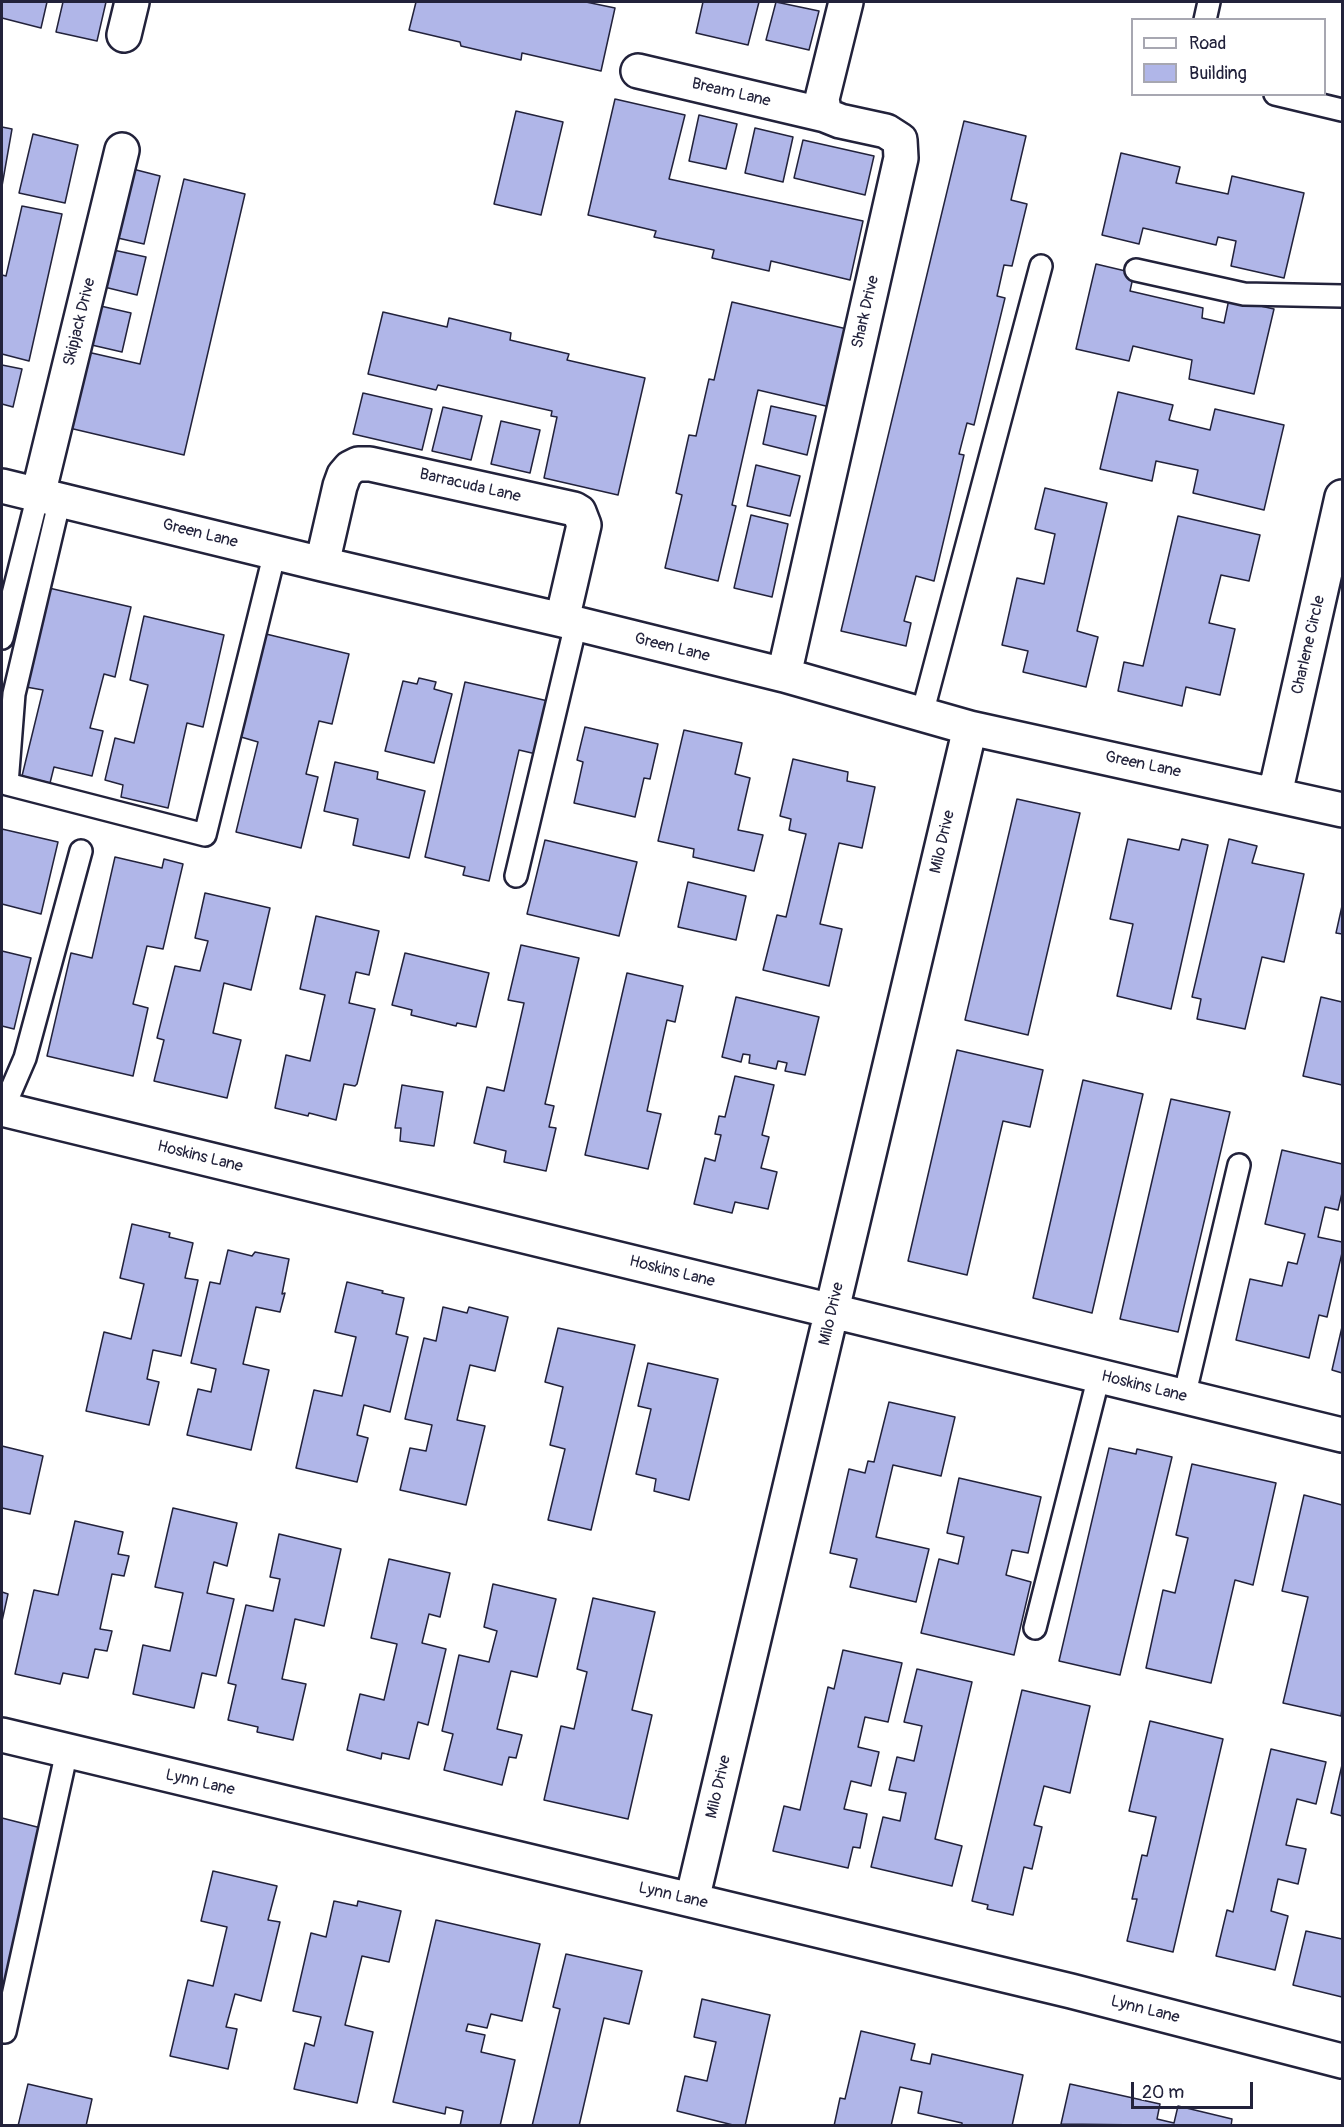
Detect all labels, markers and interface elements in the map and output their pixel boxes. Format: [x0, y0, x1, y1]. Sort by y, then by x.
legend [1131, 18, 1326, 96]
text: Road [1189, 32, 1226, 55]
text: Building [1189, 62, 1247, 85]
street label: Bream Lane [690, 75, 772, 111]
street label: Shark Drive [848, 274, 884, 350]
street label: Skipjack Drive [60, 276, 100, 368]
street label: Barracuda Lane [418, 465, 522, 507]
street label: Green Lane [160, 515, 240, 553]
street label: Charlene Circle [1288, 594, 1330, 696]
street label: Green Lane [632, 629, 712, 667]
street label: Green Lane [1103, 748, 1183, 782]
street label: Milo Drive [926, 808, 960, 876]
street label: Hoskins Lane [155, 1137, 245, 1177]
street label: Hoskins Lane [627, 1252, 717, 1292]
street label: Milo Drive [815, 1280, 849, 1348]
street label: Hoskins Lane [1099, 1367, 1189, 1407]
street label: Milo Drive [702, 1753, 736, 1821]
street label: Lynn Lane [164, 1766, 236, 1800]
street label: Lynn Lane [637, 1879, 709, 1913]
street label: Lynn Lane [1109, 1992, 1181, 2028]
scale bar [1134, 2070, 1256, 2108]
text: 20 m [1142, 2081, 1184, 2104]

